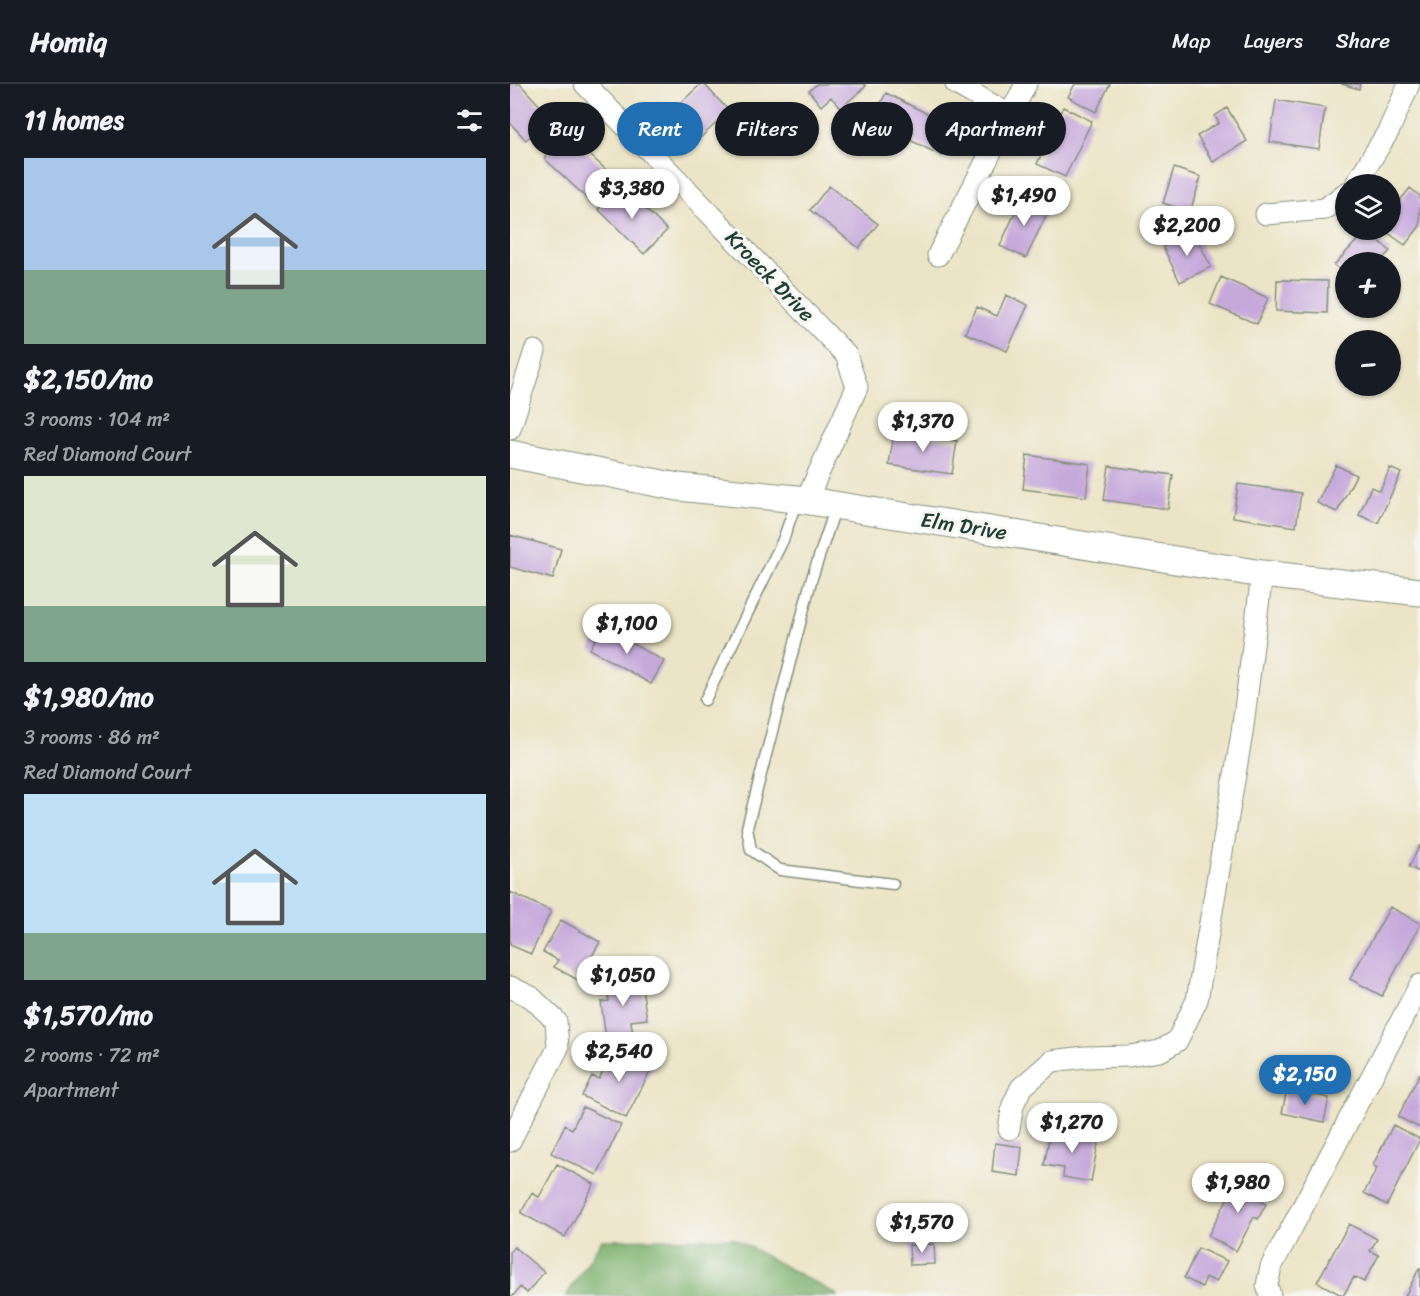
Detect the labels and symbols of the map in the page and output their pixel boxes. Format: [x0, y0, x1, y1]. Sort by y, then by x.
pin: $3,380 [583, 169, 681, 220]
pin: $1,490 [975, 176, 1073, 227]
pin: $2,200 [1138, 206, 1236, 257]
street label: Kroeck Drive [716, 221, 825, 332]
pin: $1,370 [874, 402, 972, 453]
street label: Elm Drive [918, 500, 1010, 552]
pin: $1,100 [578, 604, 676, 655]
pin: $1,050 [574, 956, 672, 1007]
pin: $2,540 [570, 1032, 668, 1083]
pin: $2,150 [1256, 1055, 1354, 1106]
pin: $1,270 [1023, 1103, 1121, 1154]
pin: $1,980 [1189, 1163, 1287, 1214]
pin: $1,570 [873, 1203, 971, 1254]

